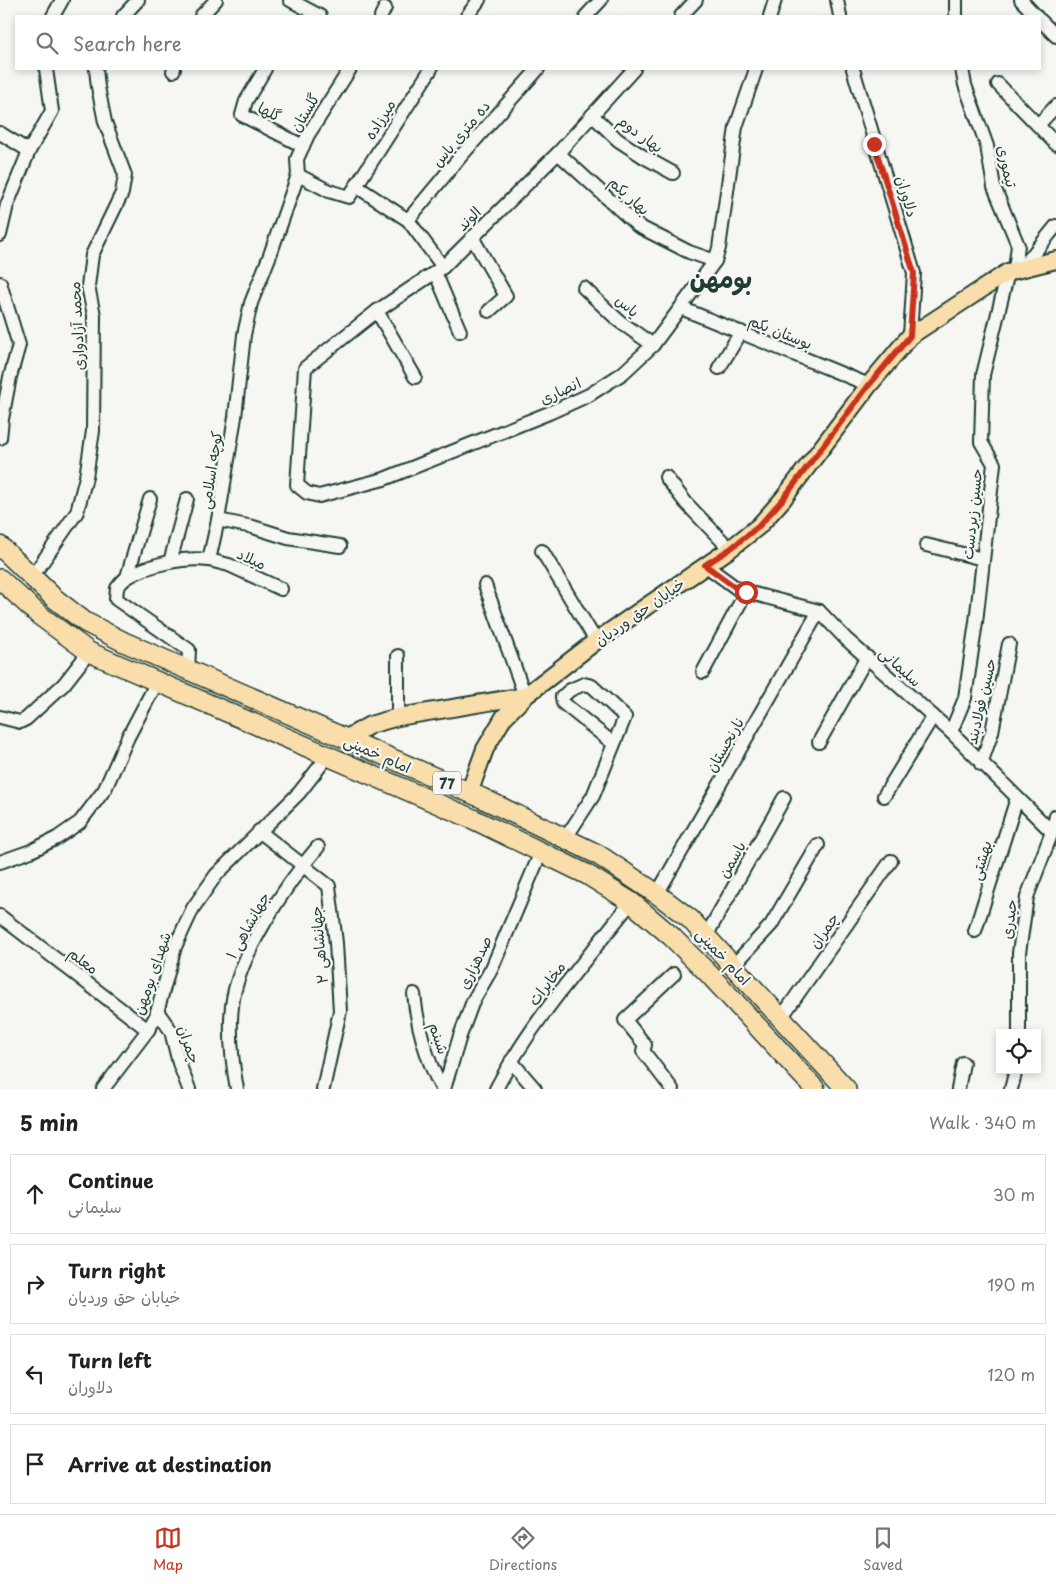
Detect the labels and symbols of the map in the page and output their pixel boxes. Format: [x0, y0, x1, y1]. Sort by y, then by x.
street label: گلستان [283, 88, 325, 136]
street label: میرزاده [358, 94, 400, 144]
street label: گلها [254, 95, 286, 127]
street label: ده متری یاس [425, 95, 495, 171]
street label: بهار دوم [612, 108, 669, 159]
route end [863, 133, 886, 156]
street label: تیموری [992, 143, 1024, 190]
street label: بهار یکم [603, 170, 656, 221]
street label: دلاوران [891, 172, 925, 220]
street label: الوند [450, 200, 486, 236]
district label: بومهن [690, 259, 752, 297]
street label: محمد آزادواری [62, 281, 90, 371]
street label: یاس [611, 288, 645, 322]
street label: بوستان یکم [745, 308, 816, 356]
street label: انصاری [535, 370, 585, 410]
street label: کوچه اسلامی [192, 429, 228, 511]
street label: حسین زبردست [955, 467, 987, 561]
street label: میلاد [234, 541, 270, 575]
street label: خیابان حق وردیان [589, 571, 689, 651]
route start [735, 581, 758, 604]
street label: سلیمانی [875, 641, 927, 691]
street label: حسین فولادبند [959, 656, 1001, 746]
street label: نارنجستان [699, 712, 749, 776]
street label: امام خمینی [340, 728, 415, 779]
road number: 77 [433, 771, 461, 794]
street label: یاسمن [711, 836, 751, 882]
street label: بهشتی [963, 837, 997, 883]
street label: جهانشاهی ۱ [219, 887, 275, 963]
street label: حیدری [994, 898, 1022, 940]
street label: جهانشاهی ۲ [303, 905, 333, 985]
street label: چمران [802, 907, 844, 953]
street label: امام خمینی [690, 922, 757, 991]
street label: شهدای بومهن [126, 928, 176, 1018]
street label: صدهزاری [451, 931, 497, 993]
street label: معلم [63, 941, 104, 981]
street label: مخابرات [522, 956, 570, 1010]
street label: شبنم [422, 1019, 456, 1057]
street label: چمران [173, 1022, 207, 1066]

